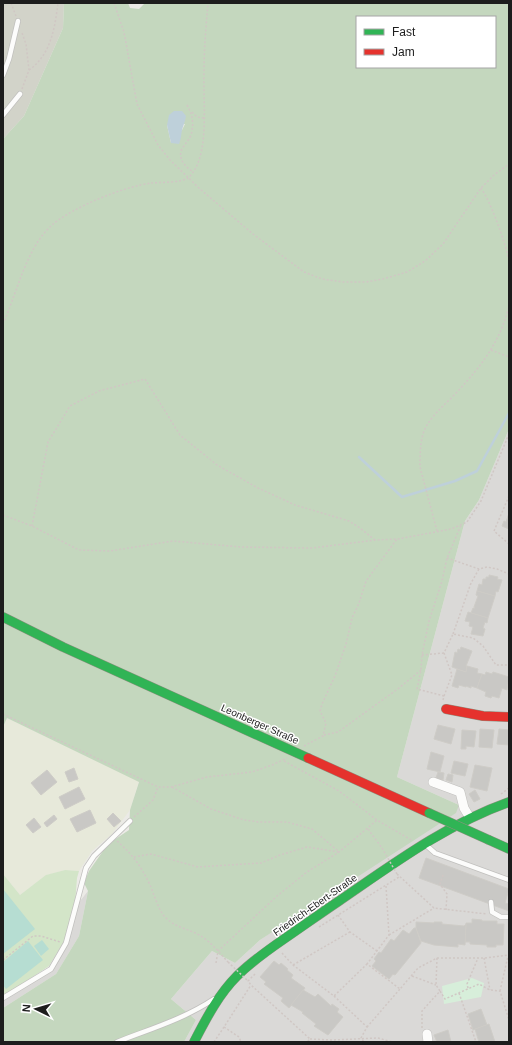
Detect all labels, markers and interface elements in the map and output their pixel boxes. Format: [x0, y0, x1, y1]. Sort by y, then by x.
legend [356, 16, 496, 68]
text: Fast [392, 25, 416, 39]
text: Jam [392, 45, 415, 59]
street label: Leonberger Straße [219, 702, 301, 746]
street label: Friedrich-Ebert-Straße [271, 872, 359, 938]
north arrow [16, 989, 56, 1029]
text: N [20, 1004, 32, 1013]

